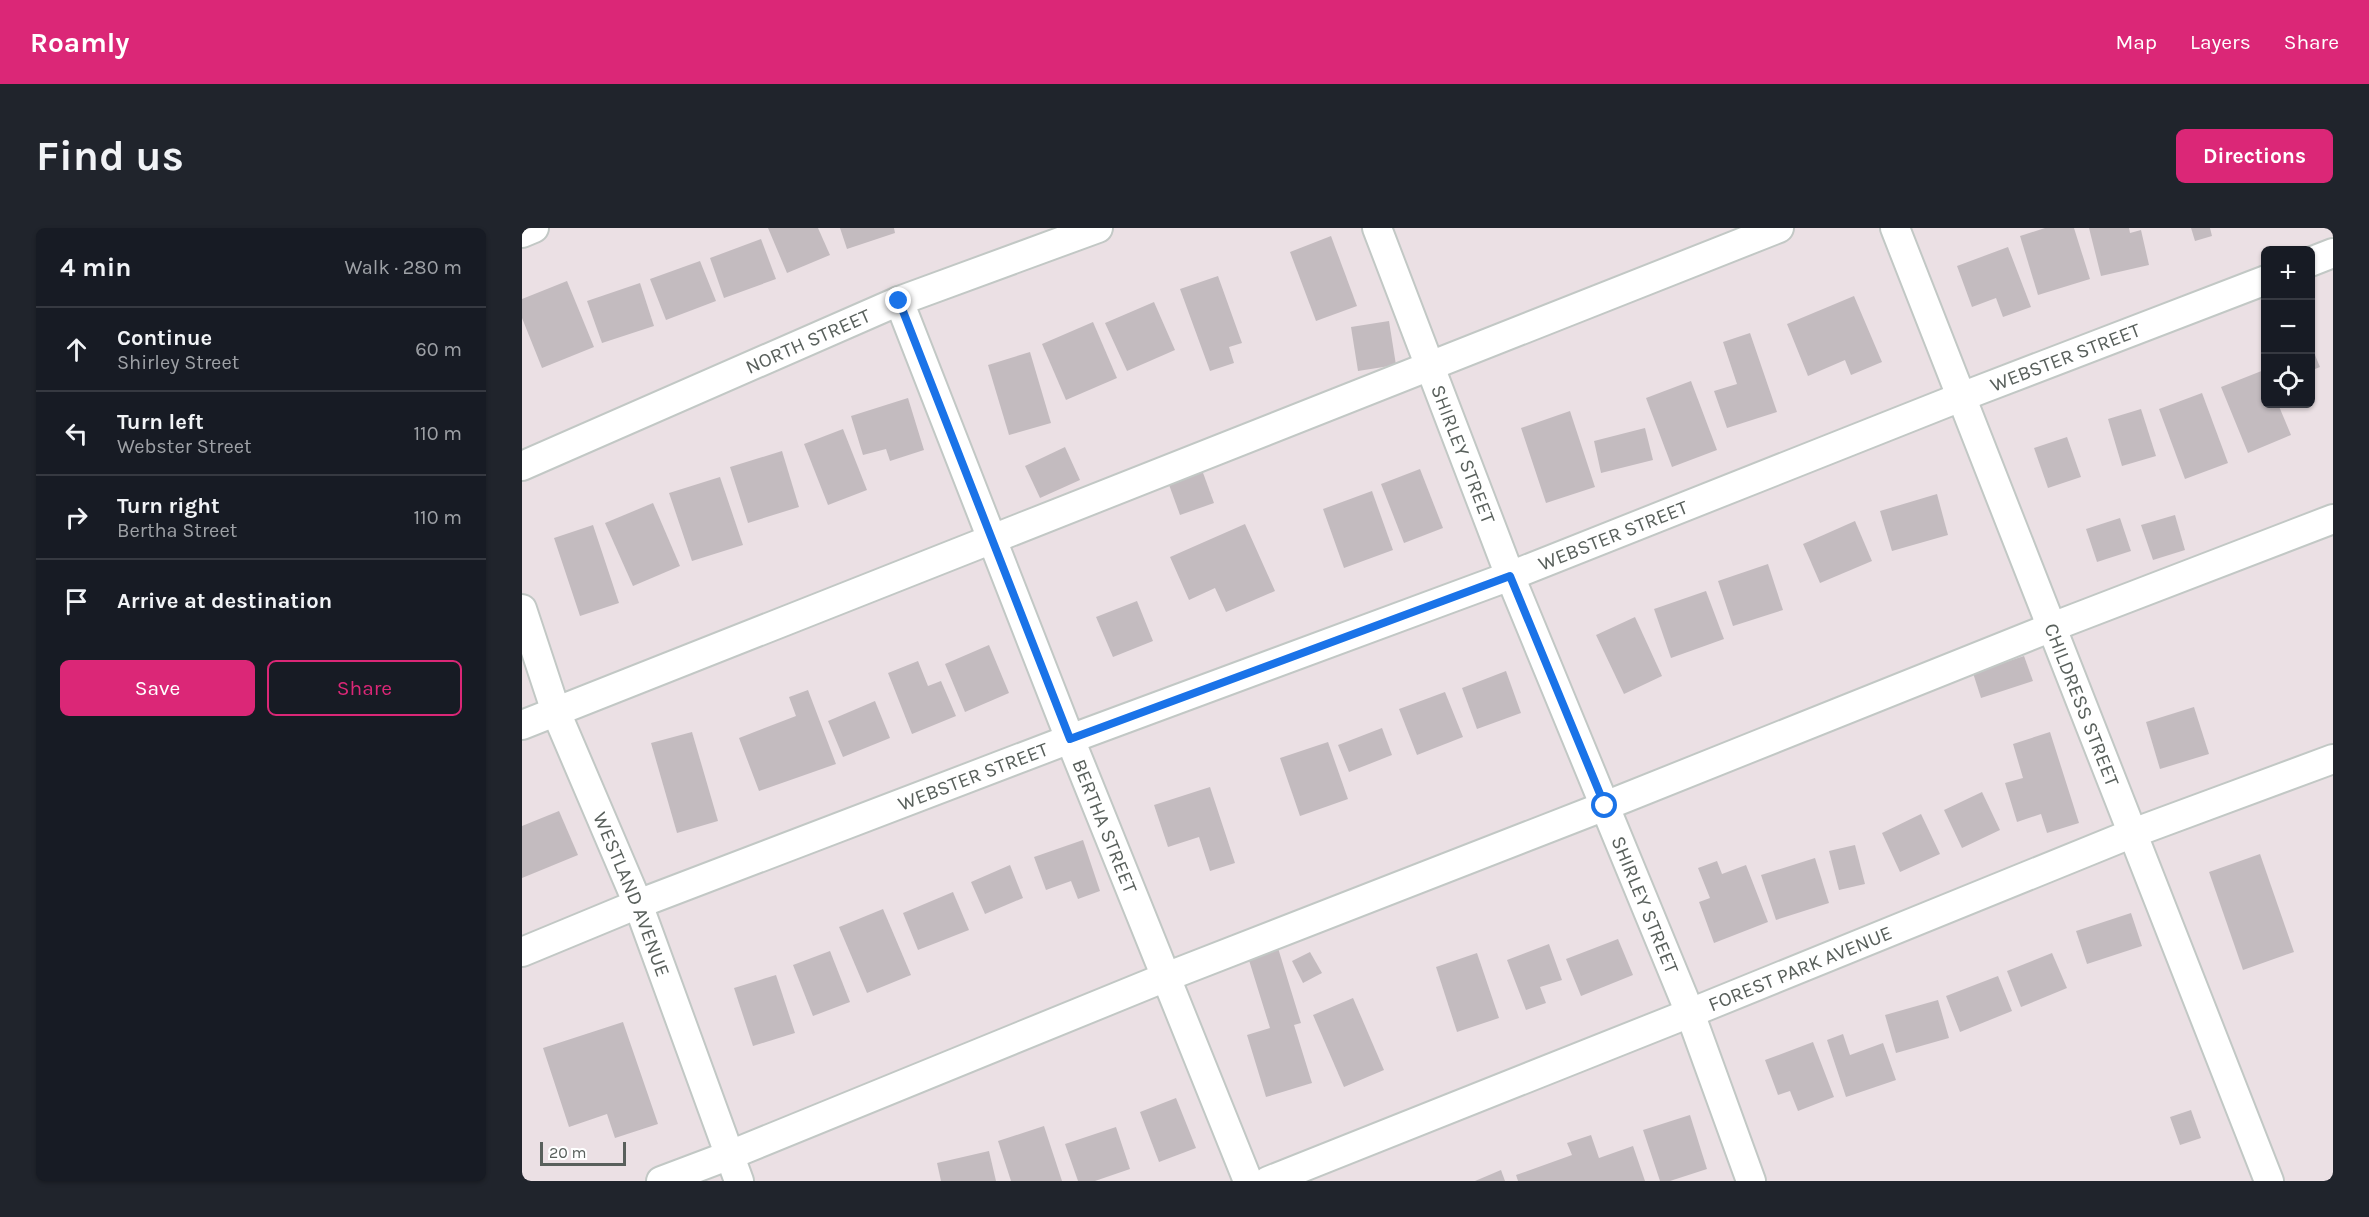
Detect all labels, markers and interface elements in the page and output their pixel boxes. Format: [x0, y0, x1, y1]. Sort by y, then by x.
text: Roamly [30, 26, 129, 59]
text: Map [2115, 30, 2157, 54]
text: Layers [2190, 30, 2251, 54]
text: Share [2284, 30, 2339, 54]
button: Directions [2176, 129, 2333, 183]
text: Find us [36, 131, 184, 181]
map controls [2261, 246, 2315, 408]
button: + [2261, 246, 2315, 300]
text: 4 min [60, 252, 131, 283]
text: Walk · 280 m [345, 256, 462, 279]
route end [885, 287, 911, 313]
button: − [2261, 300, 2315, 354]
street label: NORTH STREET [742, 304, 874, 378]
street label: WEBSTER STREET [1987, 318, 2143, 396]
text: Continue [117, 325, 212, 351]
icon: ahead [60, 333, 93, 366]
text: 60 m [415, 338, 462, 361]
text: Shirley Street [117, 351, 239, 374]
button: locate [2261, 354, 2315, 408]
street label: SHIRLEY STREET [1426, 382, 1500, 527]
text: Turn left [117, 409, 204, 435]
icon: left [60, 417, 93, 450]
text: 110 m [413, 422, 462, 445]
text: Webster Street [117, 435, 252, 458]
text: Turn right [117, 493, 220, 519]
street label: WEBSTER STREET [1535, 495, 1691, 575]
icon: right [60, 501, 93, 534]
text: 110 m [413, 506, 462, 529]
text: Bertha Street [117, 519, 237, 542]
icon: arrive [60, 585, 93, 618]
text: Arrive at destination [117, 588, 332, 614]
street label: CHILDRESS STREET [2040, 620, 2124, 789]
button: Save [60, 660, 255, 716]
button: Share [267, 660, 462, 716]
street label: WEBSTER STREET [895, 737, 1051, 815]
street label: BERTHA STREET [1068, 756, 1142, 896]
route start [1591, 792, 1617, 818]
street label: WESTLAND AVENUE [589, 809, 675, 980]
street label: SHIRLEY STREET [1607, 833, 1684, 977]
street label: FOREST PARK AVENUE [1705, 921, 1895, 1016]
scale bar [540, 1139, 626, 1166]
text: 20 m [549, 1143, 587, 1162]

